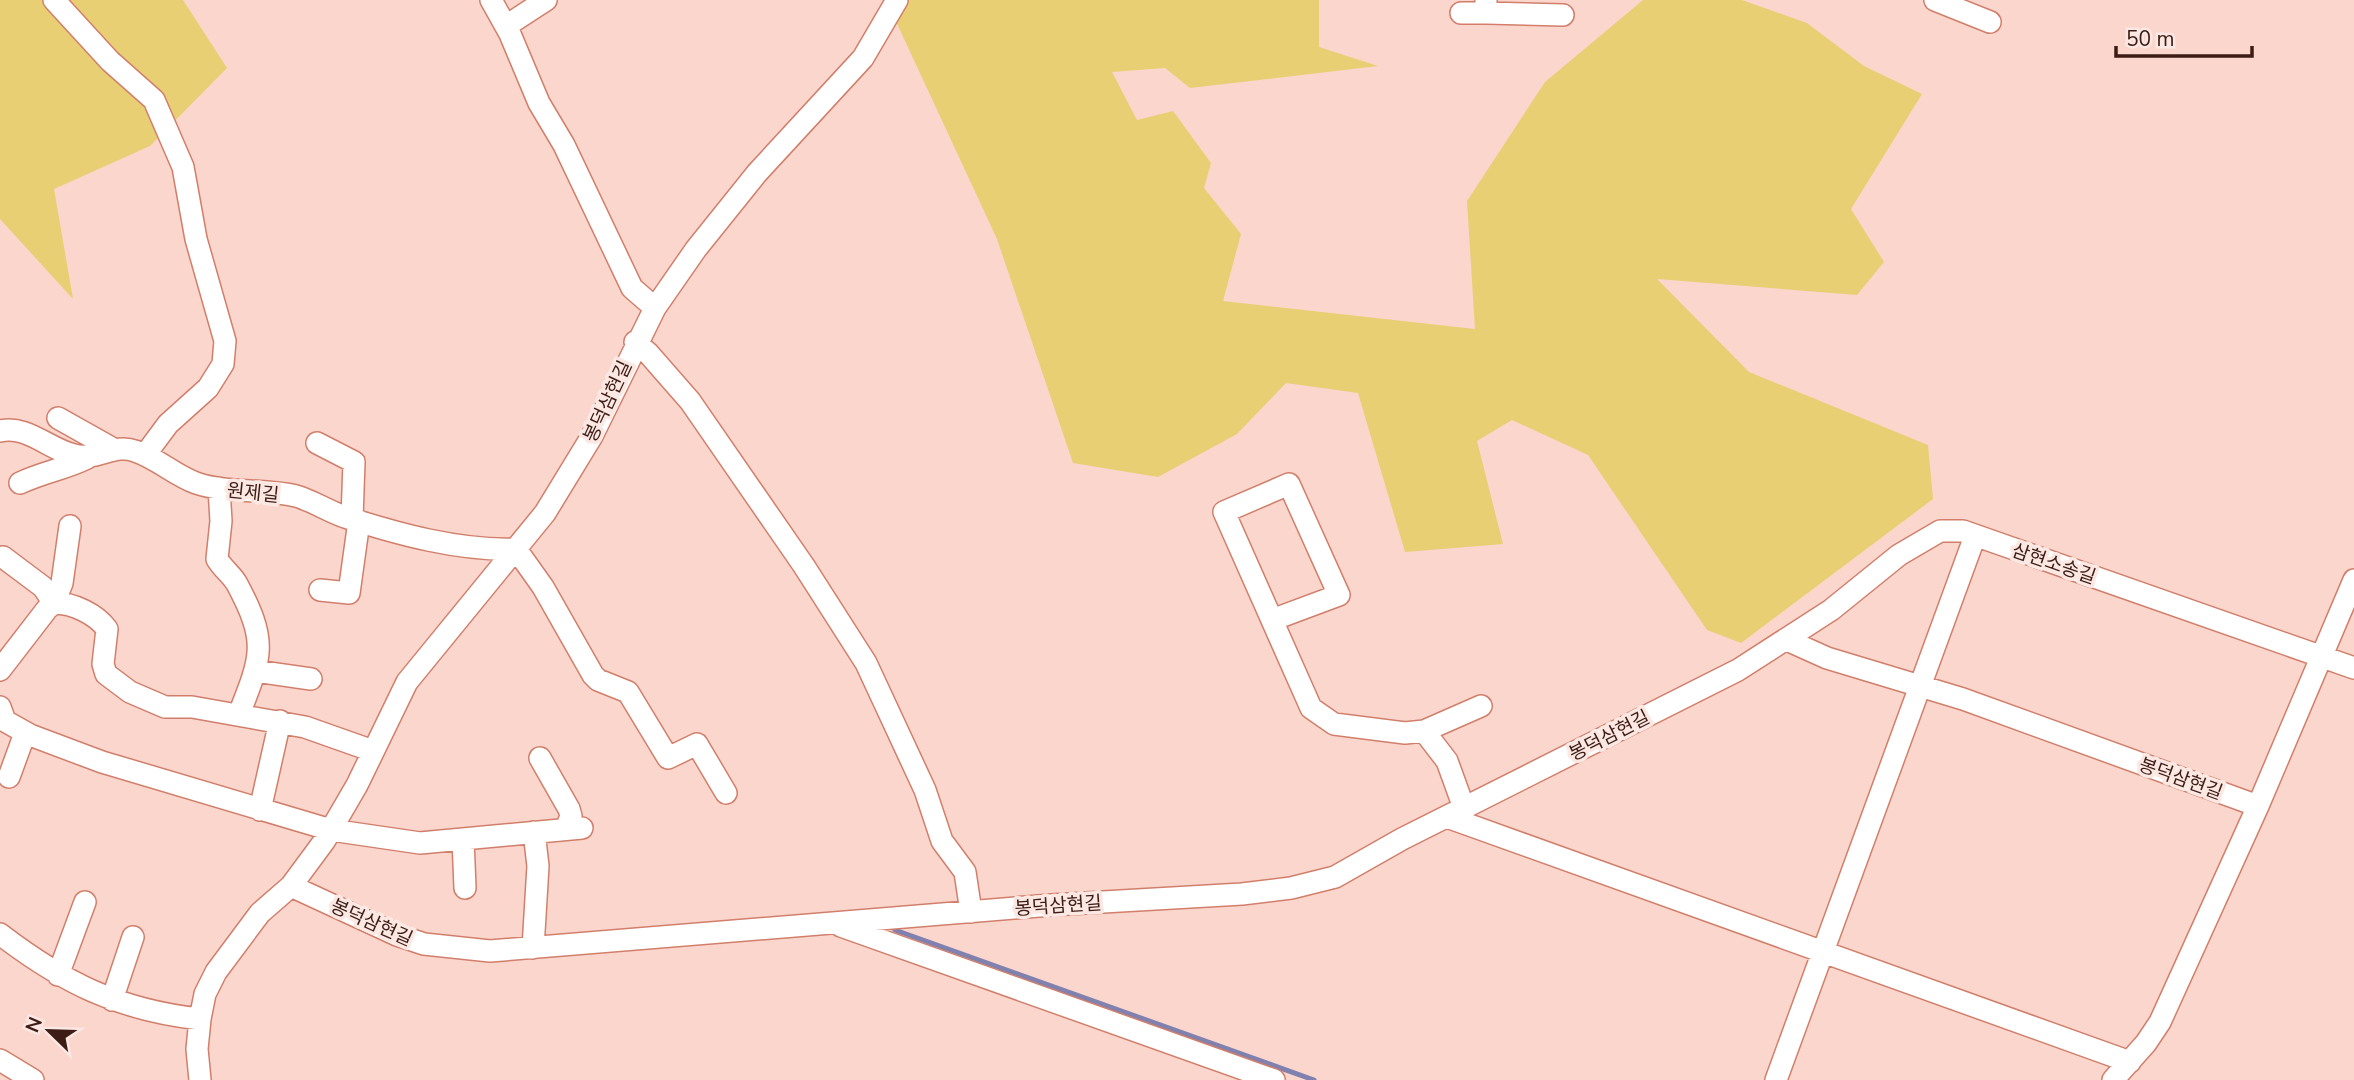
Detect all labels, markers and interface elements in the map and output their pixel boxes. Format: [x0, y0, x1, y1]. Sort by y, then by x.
scale bar [2116, 14, 2252, 58]
text: 50 m [2126, 25, 2175, 53]
street label: 봉덕삼현길 [578, 356, 638, 447]
street label: 원제길 [225, 477, 280, 509]
street label: 삼현소송길 [2008, 537, 2099, 590]
street label: 봉덕삼현길 [1565, 704, 1654, 767]
street label: 봉덕삼현길 [2135, 752, 2226, 806]
street label: 봉덕삼현길 [1014, 890, 1103, 922]
street label: 봉덕삼현길 [326, 893, 417, 953]
north arrow [14, 996, 84, 1066]
text: N [20, 1013, 49, 1036]

